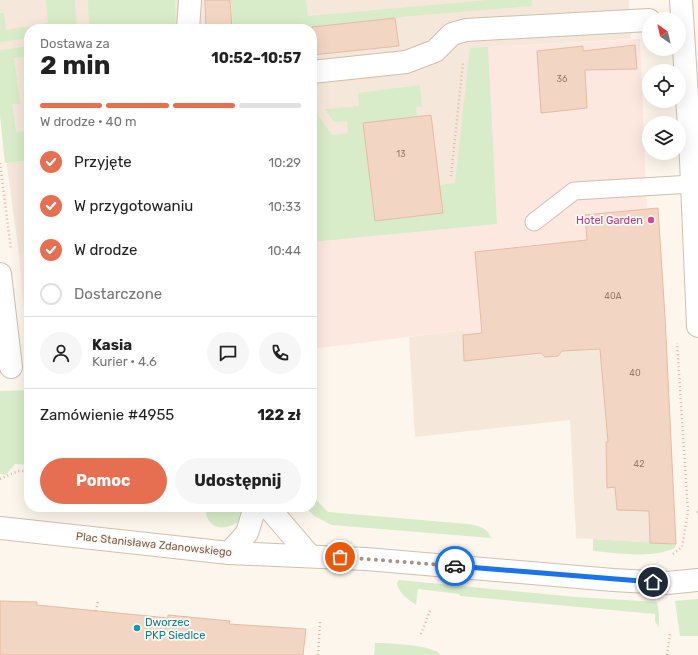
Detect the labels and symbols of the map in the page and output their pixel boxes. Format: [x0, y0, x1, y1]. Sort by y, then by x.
north arrow [642, 12, 686, 56]
house number: 36 [557, 74, 568, 84]
house number: 13 [396, 149, 406, 159]
place label: Hotel Garden [576, 214, 643, 227]
marker: Hotel Garden [646, 215, 656, 225]
house number: 40A [604, 291, 622, 301]
house number: 40 [629, 368, 641, 378]
house number: 42 [634, 459, 644, 469]
street label: Plac Stanisława Zdanowskiego [75, 530, 233, 559]
pin [323, 540, 357, 574]
courier [435, 546, 475, 586]
pin [636, 565, 670, 599]
place label: Dworzec PKP Siedlce [145, 616, 205, 642]
marker: Dworzec PKP Siedlce [132, 623, 142, 633]

